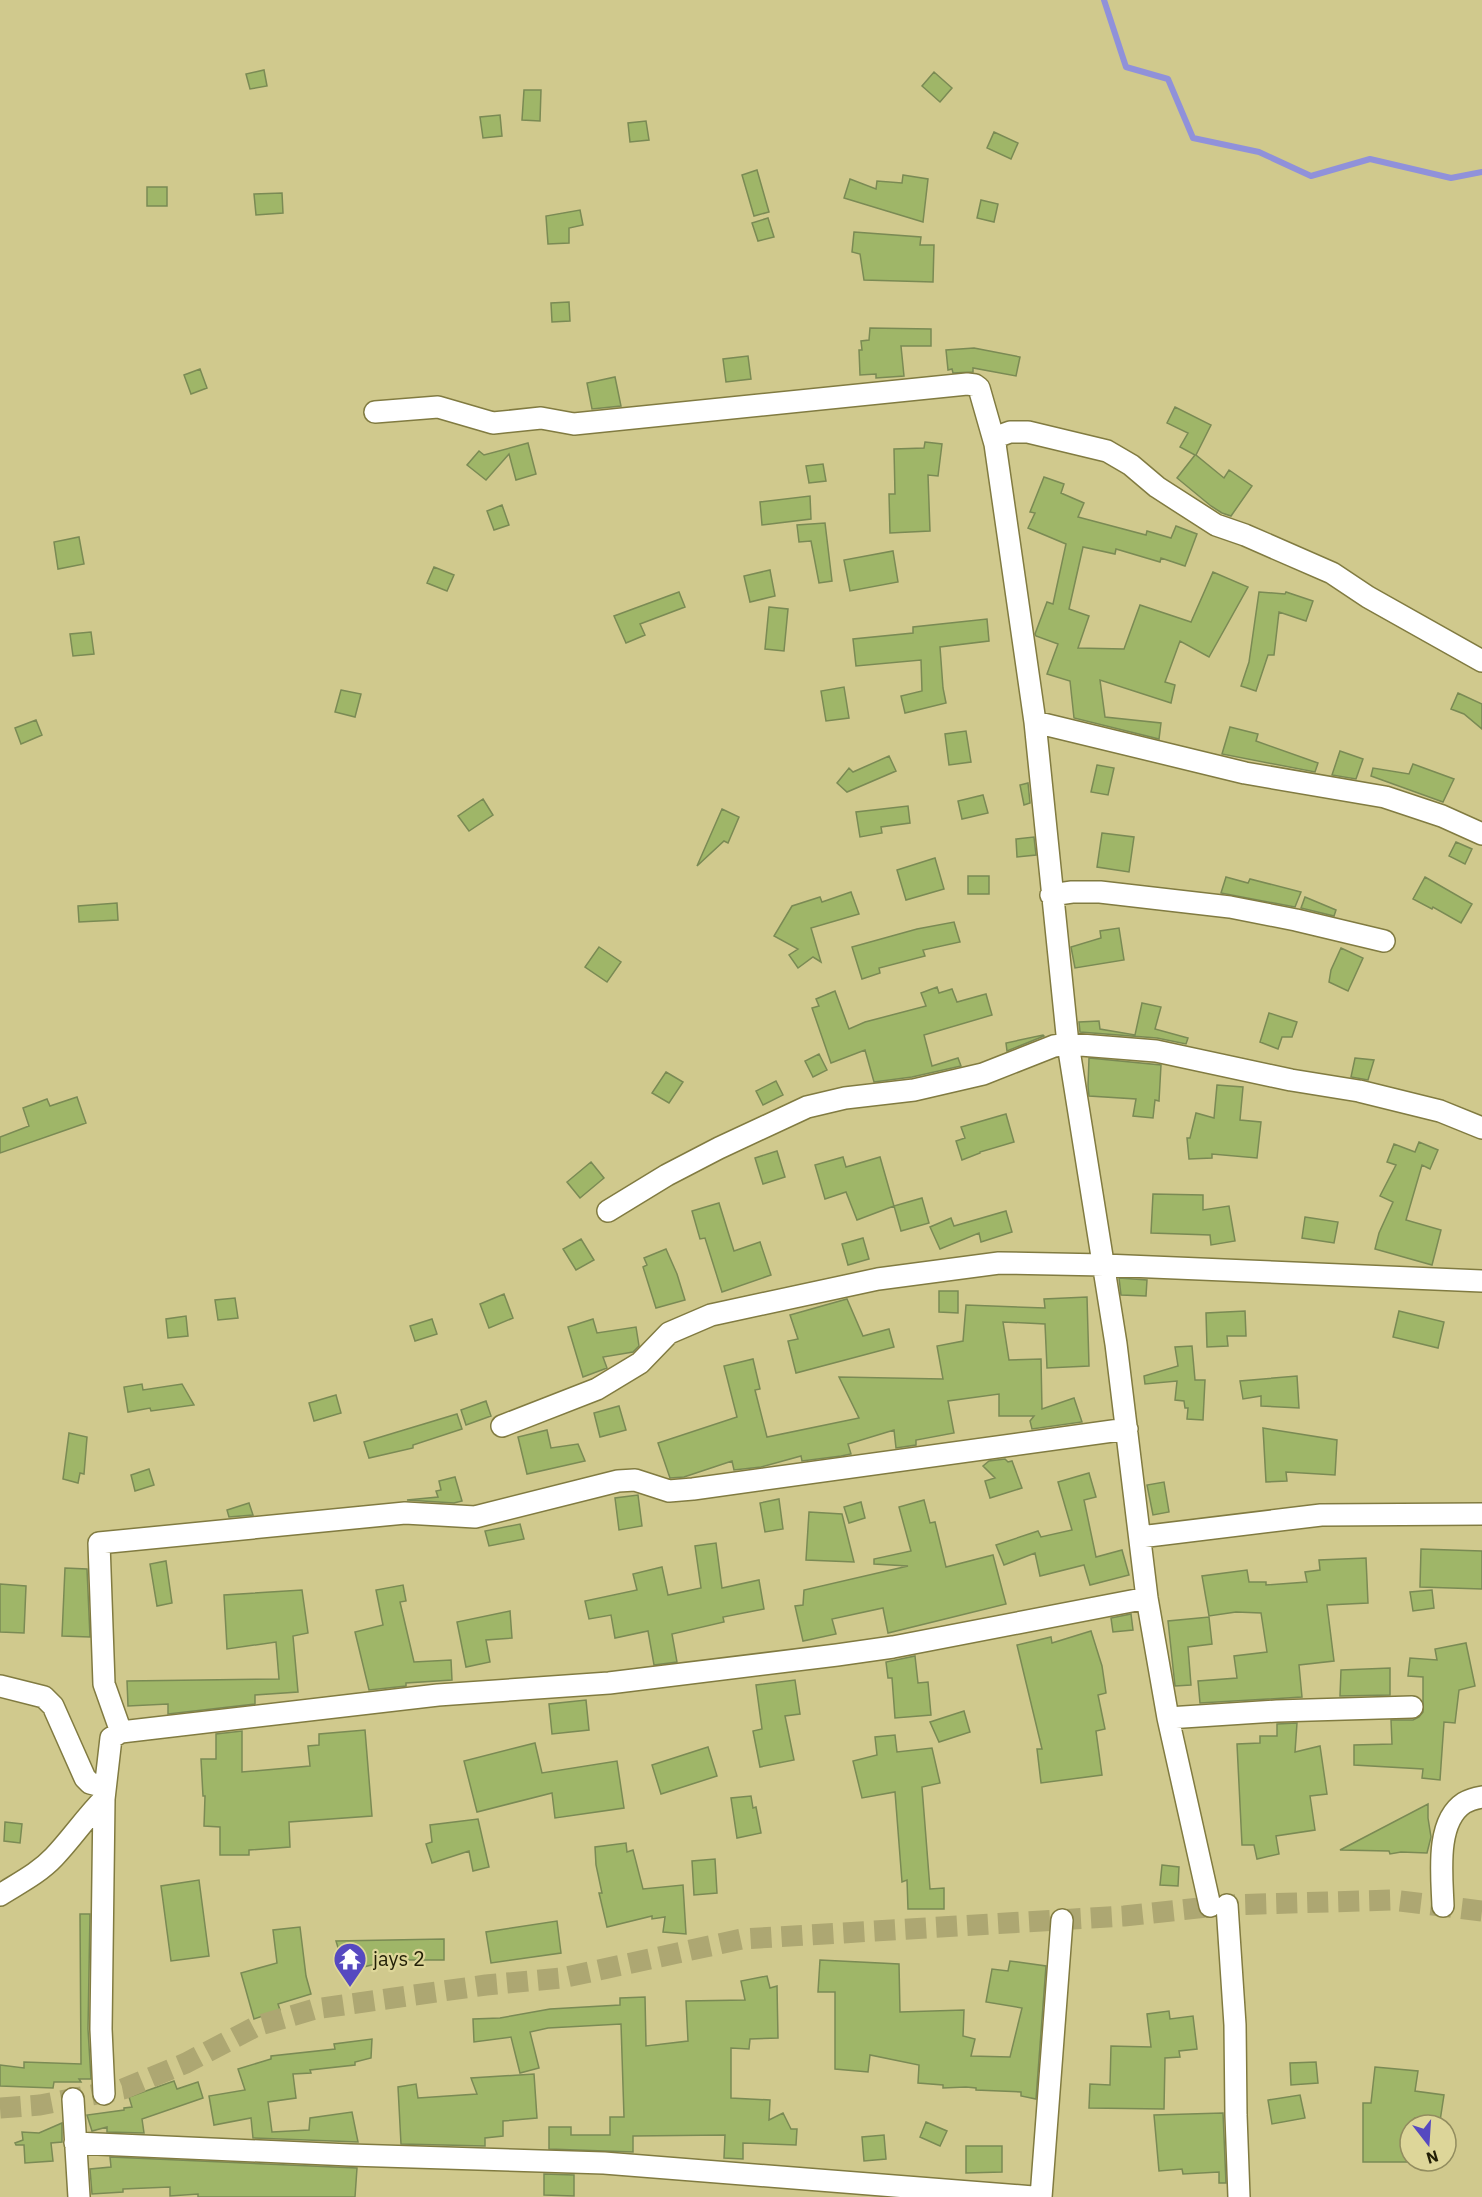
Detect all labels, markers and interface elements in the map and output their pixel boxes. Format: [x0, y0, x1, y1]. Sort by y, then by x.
temple icon: jays 2 [332, 1941, 368, 1988]
place label: jays 2 [373, 1945, 425, 1972]
north arrow [1398, 2113, 1458, 2173]
text: N [1424, 2146, 1441, 2169]

